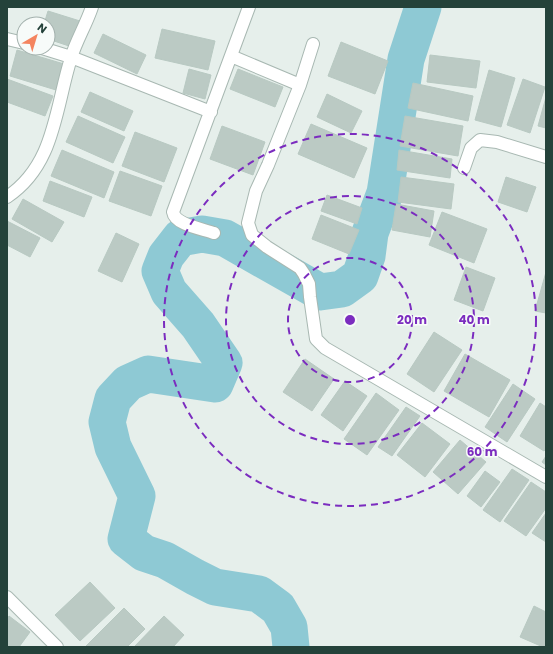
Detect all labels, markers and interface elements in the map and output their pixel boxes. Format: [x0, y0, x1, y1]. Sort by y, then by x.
north arrow [16, 16, 56, 56]
text: N [34, 19, 50, 37]
text: 20 m [397, 311, 427, 328]
text: 40 m [458, 311, 490, 328]
centre of rings [343, 313, 357, 327]
text: 60 m [467, 443, 498, 460]

